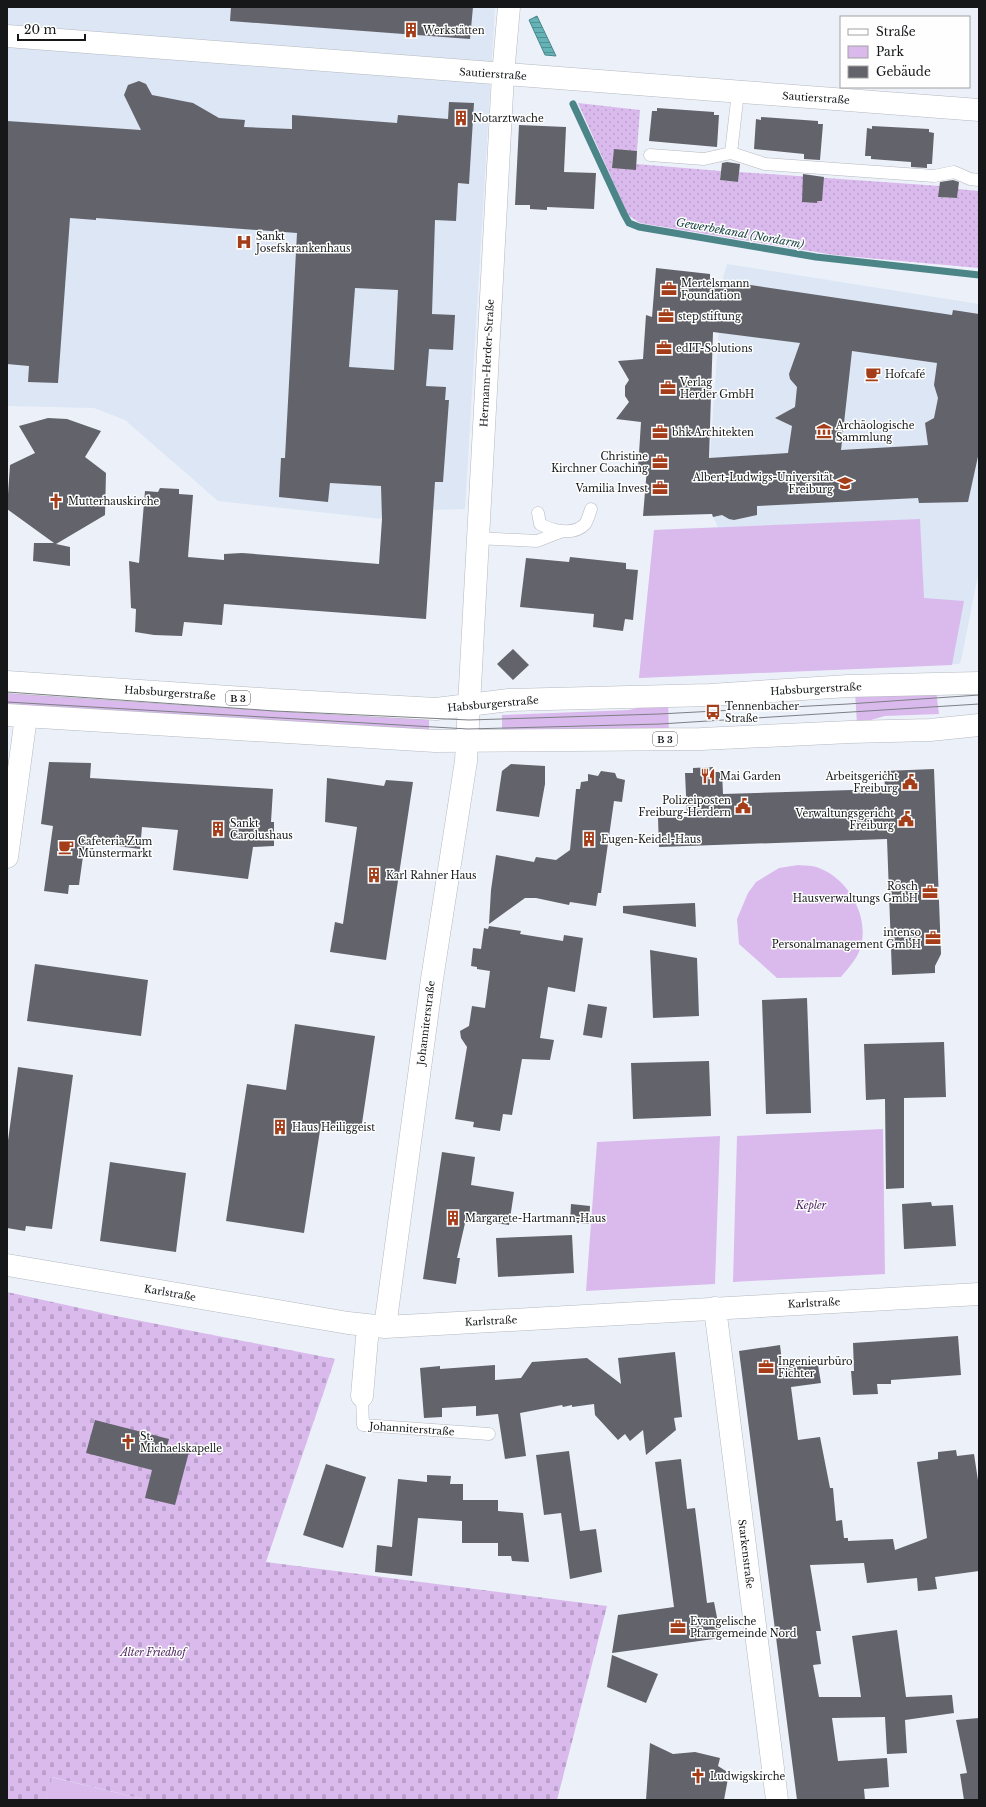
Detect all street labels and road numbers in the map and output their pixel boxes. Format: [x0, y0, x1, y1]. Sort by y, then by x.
street label: Sautierstraße [459, 65, 527, 83]
street label: Sautierstraße [782, 89, 850, 107]
street label: Hermann-Herder-Straße [477, 298, 497, 427]
street label: Habsburgerstraße [770, 680, 862, 698]
street label: Habsburgerstraße [124, 683, 216, 703]
road number: B 3 [226, 691, 250, 705]
street label: Habsburgerstraße [447, 694, 539, 714]
road number: B 3 [653, 732, 677, 746]
street label: Johanniterstraße [414, 980, 438, 1068]
street label: Karlstraße [143, 1282, 197, 1304]
street label: Karlstraße [787, 1295, 841, 1311]
street label: Karlstraße [464, 1313, 518, 1329]
street label: Johanniterstraße [367, 1419, 455, 1438]
street label: Starkenstraße [735, 1518, 757, 1590]

